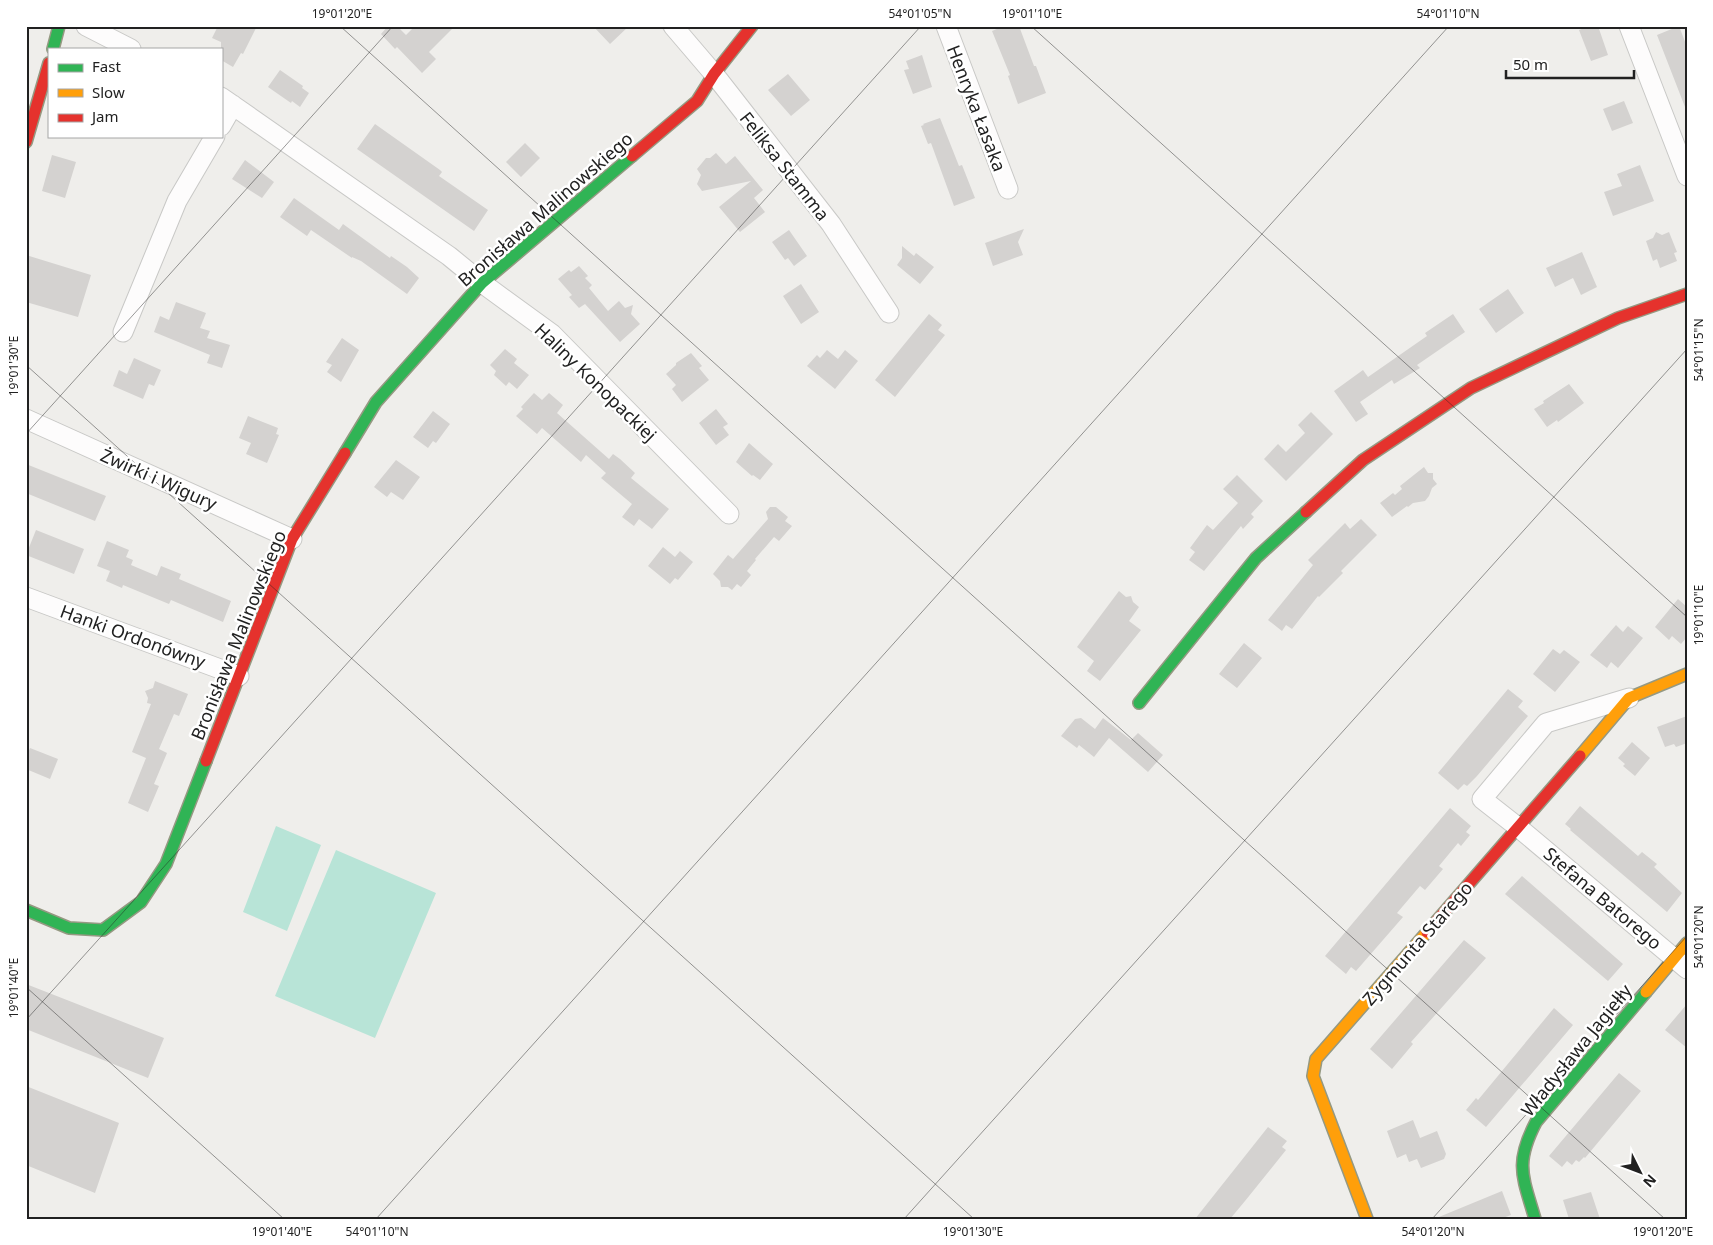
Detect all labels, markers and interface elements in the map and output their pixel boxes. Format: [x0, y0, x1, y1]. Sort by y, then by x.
text: 19°01'20"E [312, 5, 372, 22]
text: 54°01'05"N [888, 5, 952, 22]
text: 19°01'10"E [1002, 5, 1062, 22]
text: 54°01'10"N [1416, 5, 1480, 22]
street label: Henryka Łasaka [942, 41, 1012, 175]
legend [48, 48, 222, 138]
scale bar [1506, 48, 1633, 80]
text: 50 m [1513, 54, 1548, 74]
text: Fast [92, 56, 121, 76]
text: Slow [92, 82, 125, 102]
text: Jam [90, 106, 119, 126]
street label: Feliksa Stamma [735, 107, 835, 225]
street label: Bronisława Malinowskiego [453, 126, 637, 292]
street label: Haliny Konopackiej [530, 318, 662, 446]
text: 54°01'15"N [1690, 318, 1707, 382]
text: 19°01'30"E [5, 336, 22, 396]
street label: Żwirki i Wigury [97, 443, 222, 516]
street label: Bronisława Malinowskiego [185, 527, 291, 743]
text: 19°01'10"E [1690, 585, 1707, 645]
street label: Hanki Ordonówny [57, 599, 210, 674]
street label: Stefana Batorego [1539, 842, 1667, 954]
street label: Zygmunta Starego [1357, 876, 1477, 1010]
text: 54°01'20"N [1690, 905, 1707, 969]
text: 19°01'40"E [5, 958, 22, 1018]
street label: Władysława Jagiełły [1515, 978, 1637, 1121]
north arrow [1616, 1148, 1666, 1198]
text: N [1639, 1170, 1661, 1192]
text: 19°01'40"E [252, 1223, 312, 1240]
text: 54°01'10"N [345, 1223, 409, 1240]
text: 19°01'30"E [943, 1223, 1003, 1240]
text: 54°01'20"N [1401, 1223, 1465, 1240]
text: 19°01'20"E [1633, 1223, 1693, 1240]

